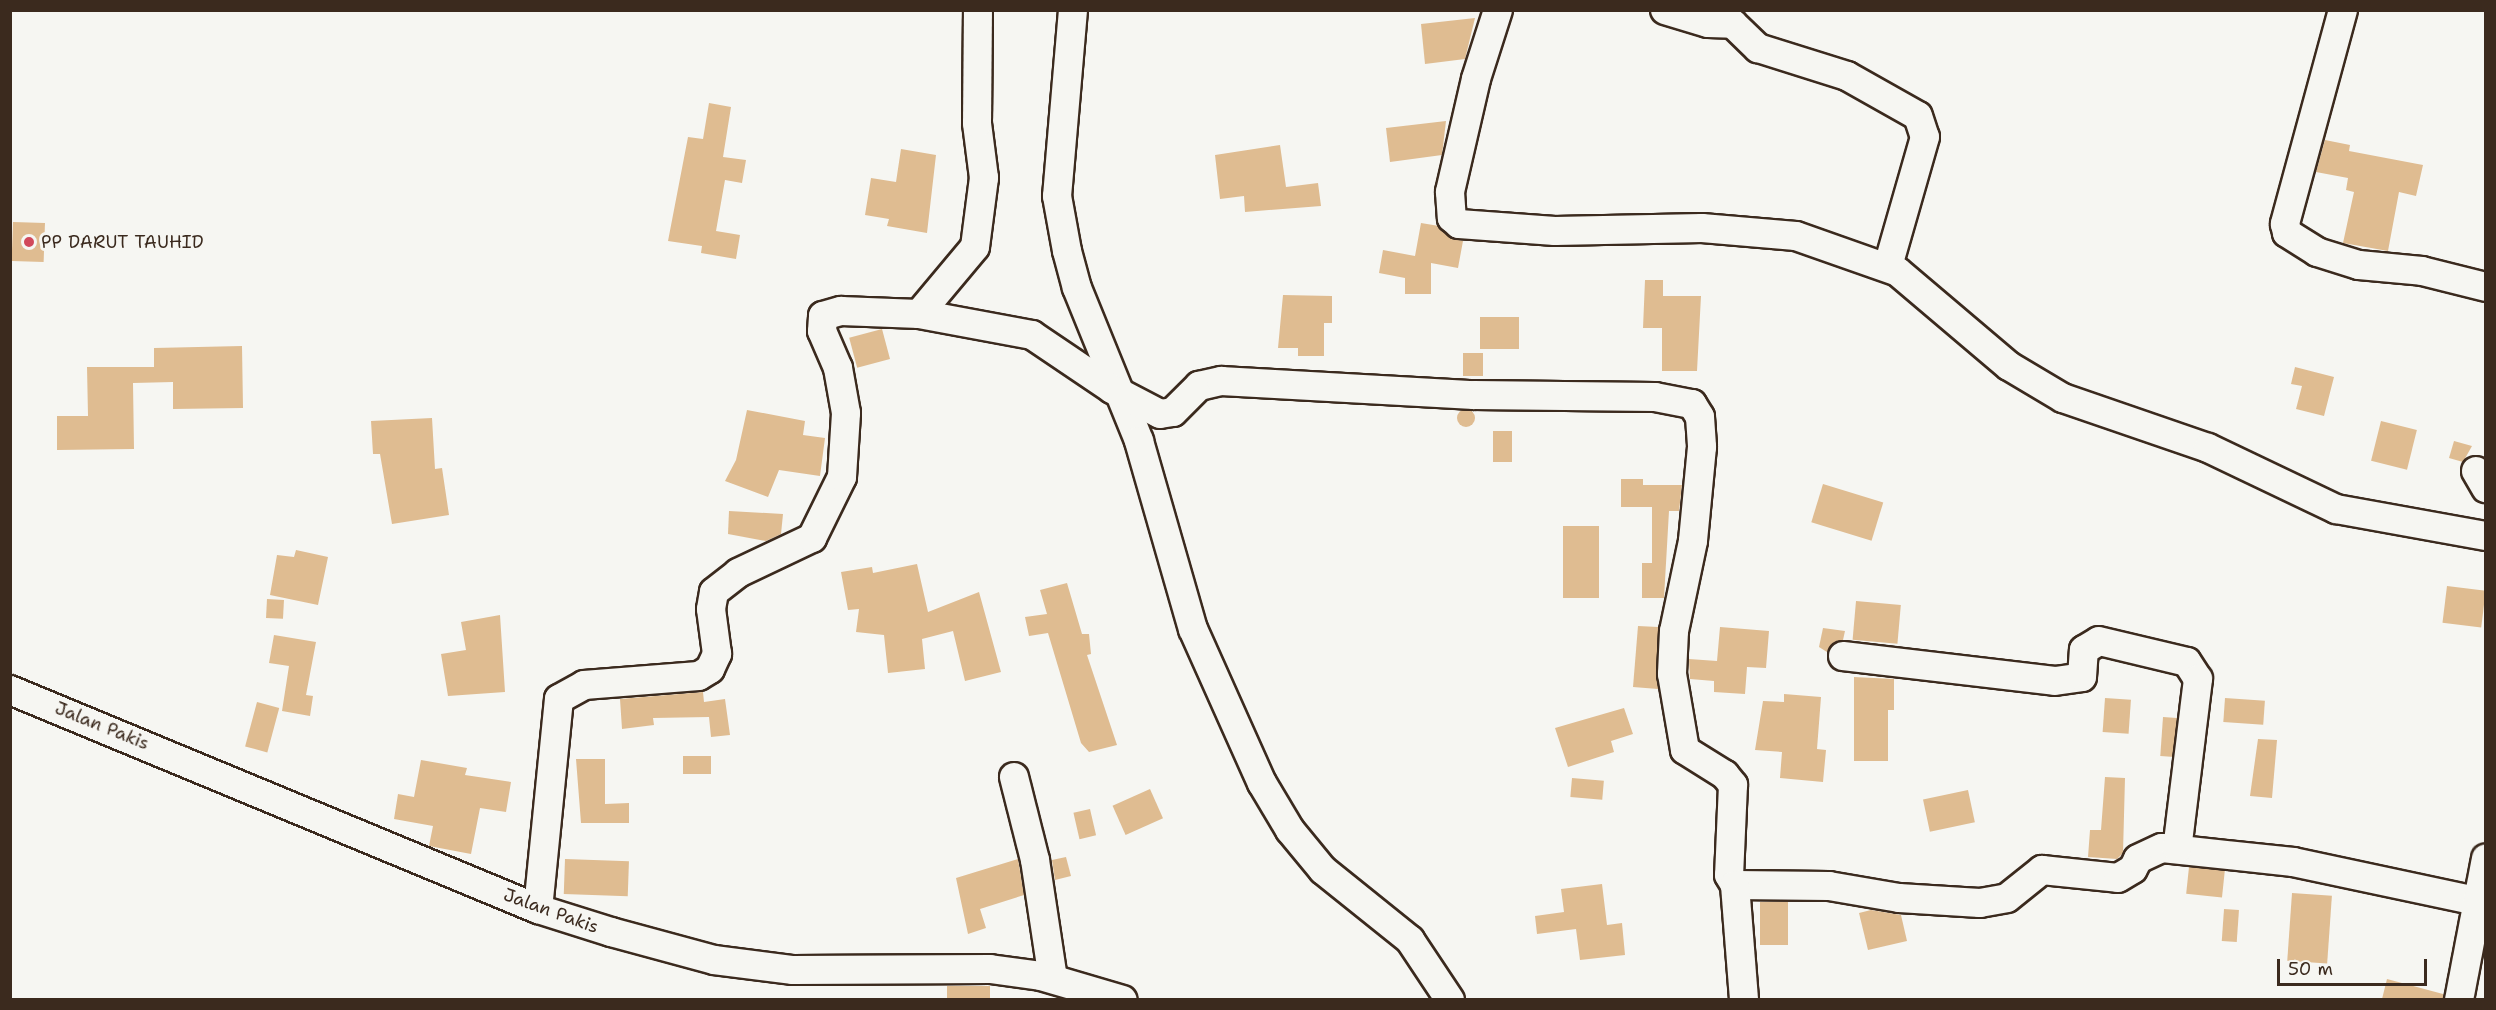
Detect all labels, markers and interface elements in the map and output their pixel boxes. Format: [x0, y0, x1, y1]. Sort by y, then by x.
place label: PP DARUT TAUHID [41, 231, 204, 253]
marker: PP DARUT TAUHID [22, 235, 36, 249]
street label: Jalan Pakis [52, 697, 152, 755]
street label: Jalan Pakis [500, 884, 602, 938]
scale bar [2280, 947, 2430, 985]
text: 50 m [2288, 957, 2333, 981]

